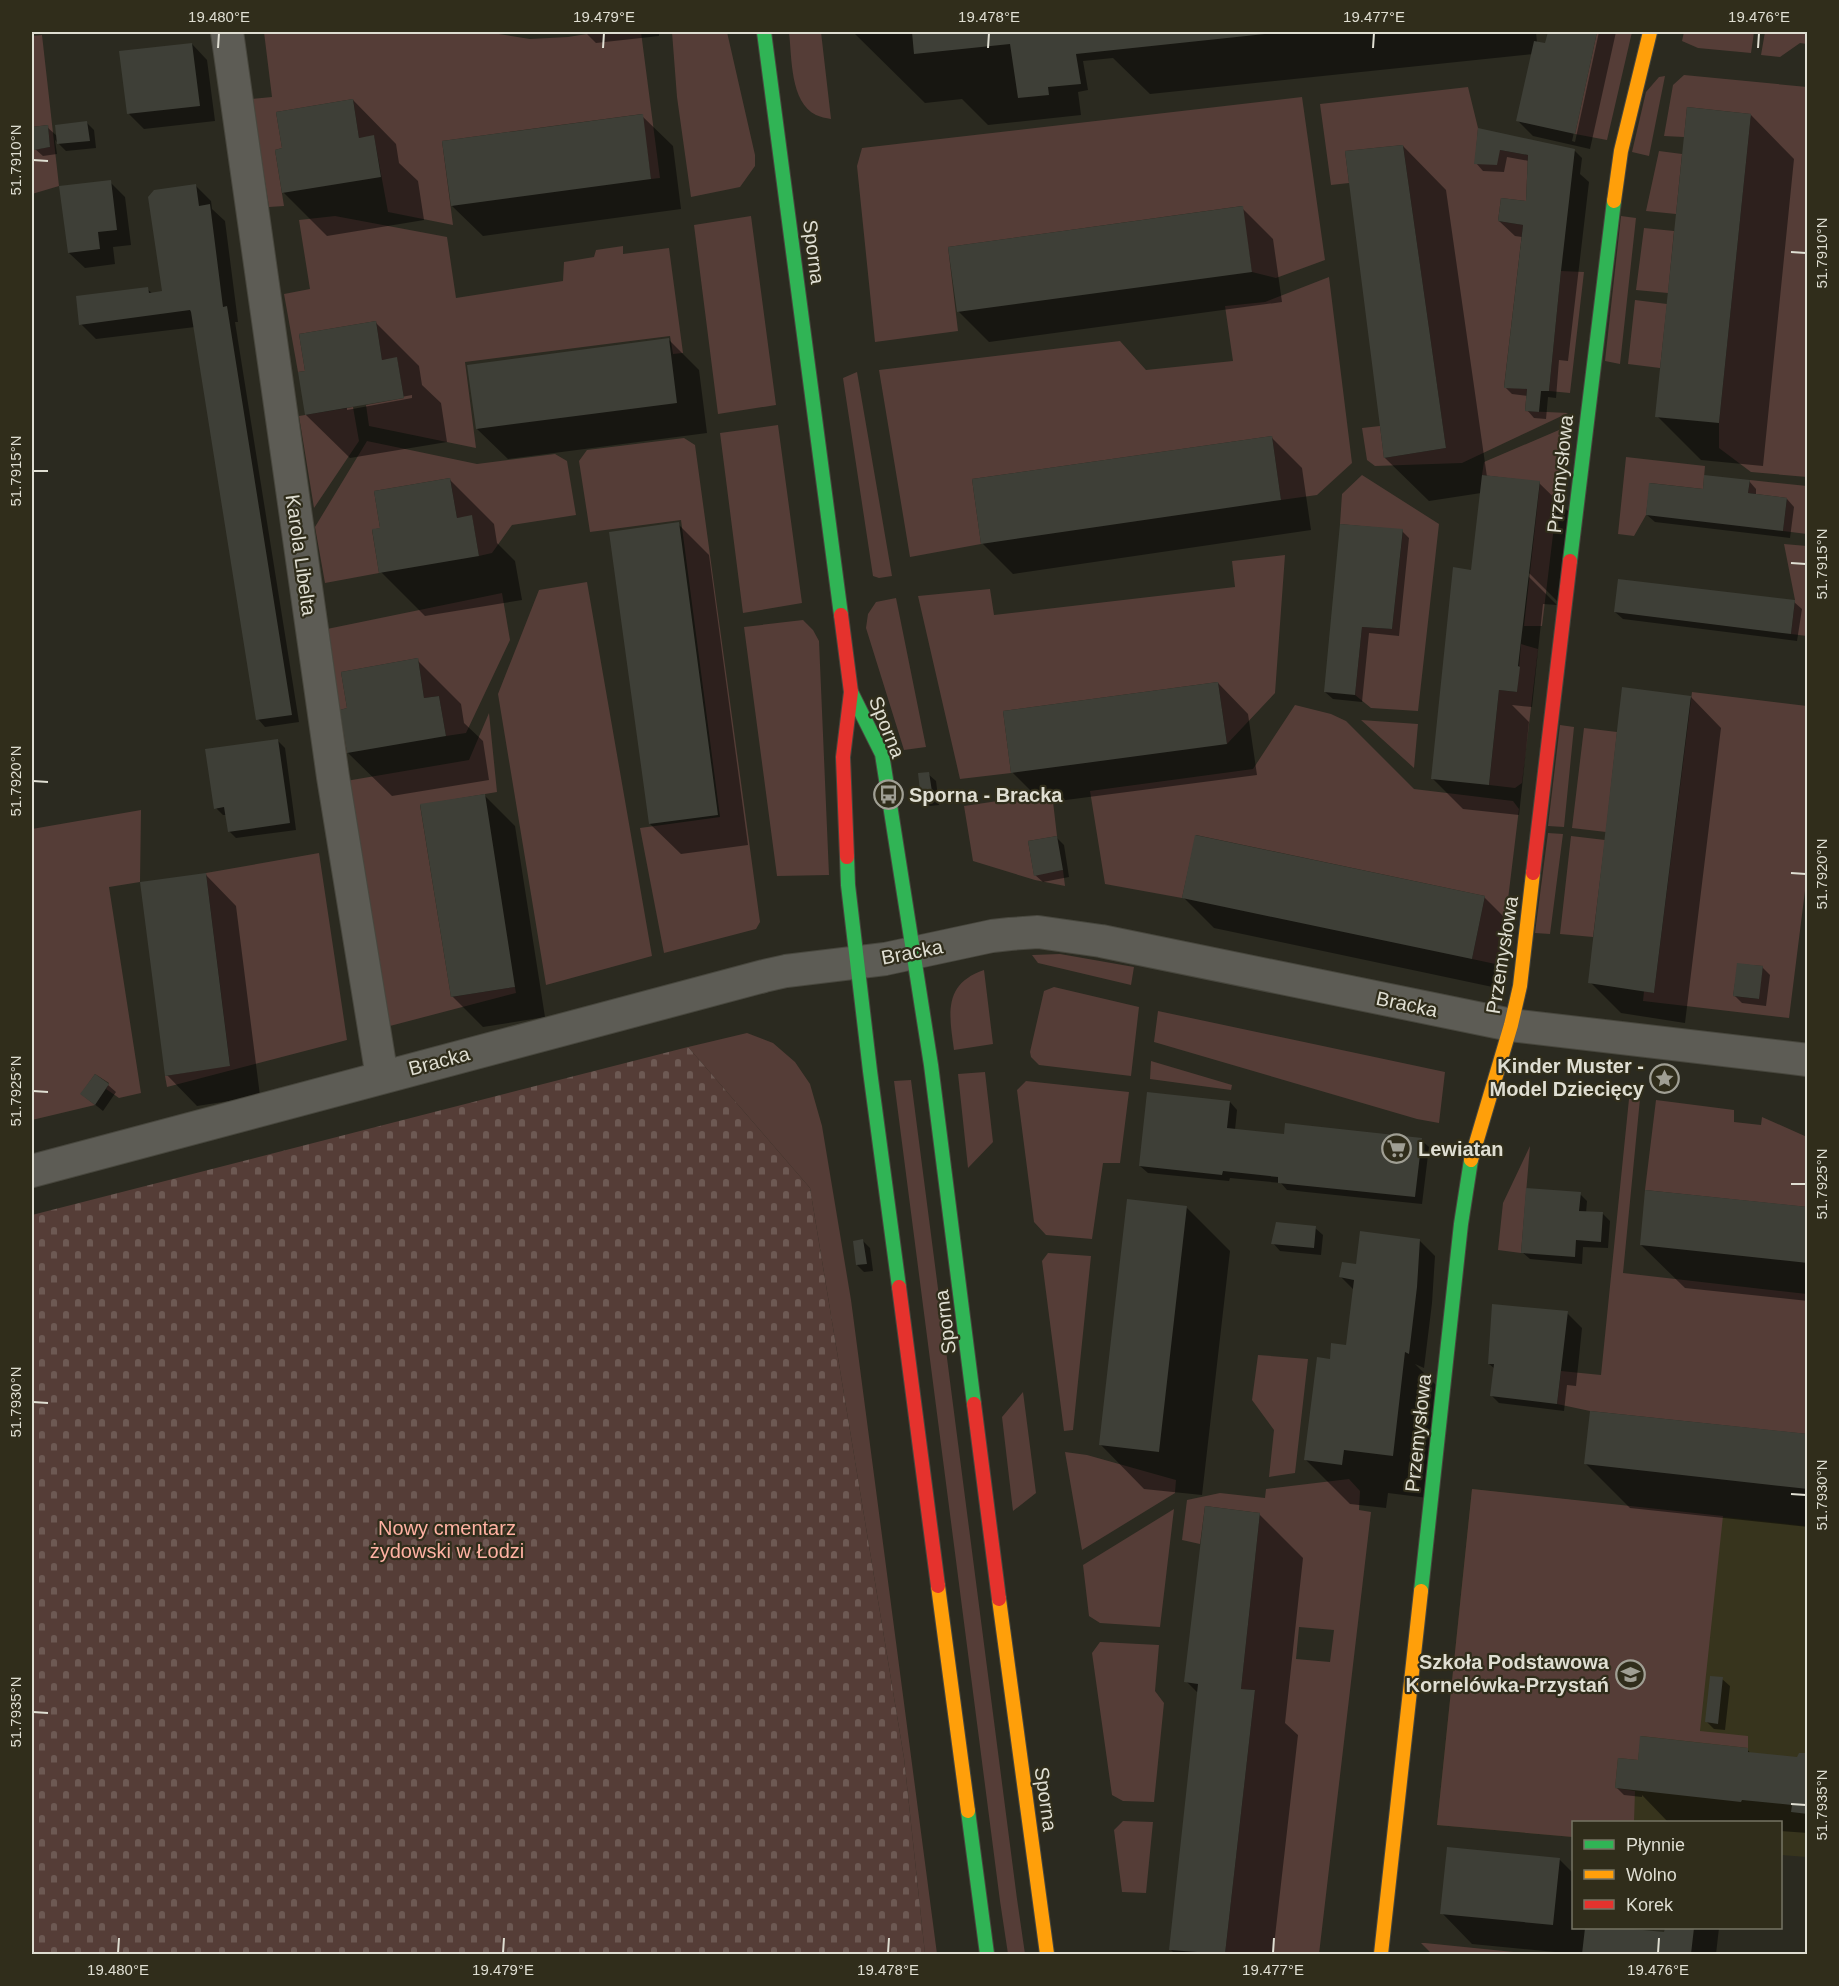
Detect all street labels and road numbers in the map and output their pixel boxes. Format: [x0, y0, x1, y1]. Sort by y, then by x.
street label: Sporna [799, 219, 829, 286]
street label: Przemysłowa [1543, 413, 1577, 534]
street label: Karola Libelta [282, 493, 321, 618]
street label: Sporna [865, 693, 910, 762]
street label: Przemysłowa [1482, 894, 1522, 1015]
street label: Bracka [879, 935, 946, 969]
street label: Bracka [1374, 987, 1441, 1021]
street label: Bracka [406, 1042, 473, 1080]
street label: Sporna [930, 1288, 960, 1355]
street label: Przemysłowa [1401, 1372, 1435, 1493]
street label: Sporna [1031, 1766, 1062, 1833]

